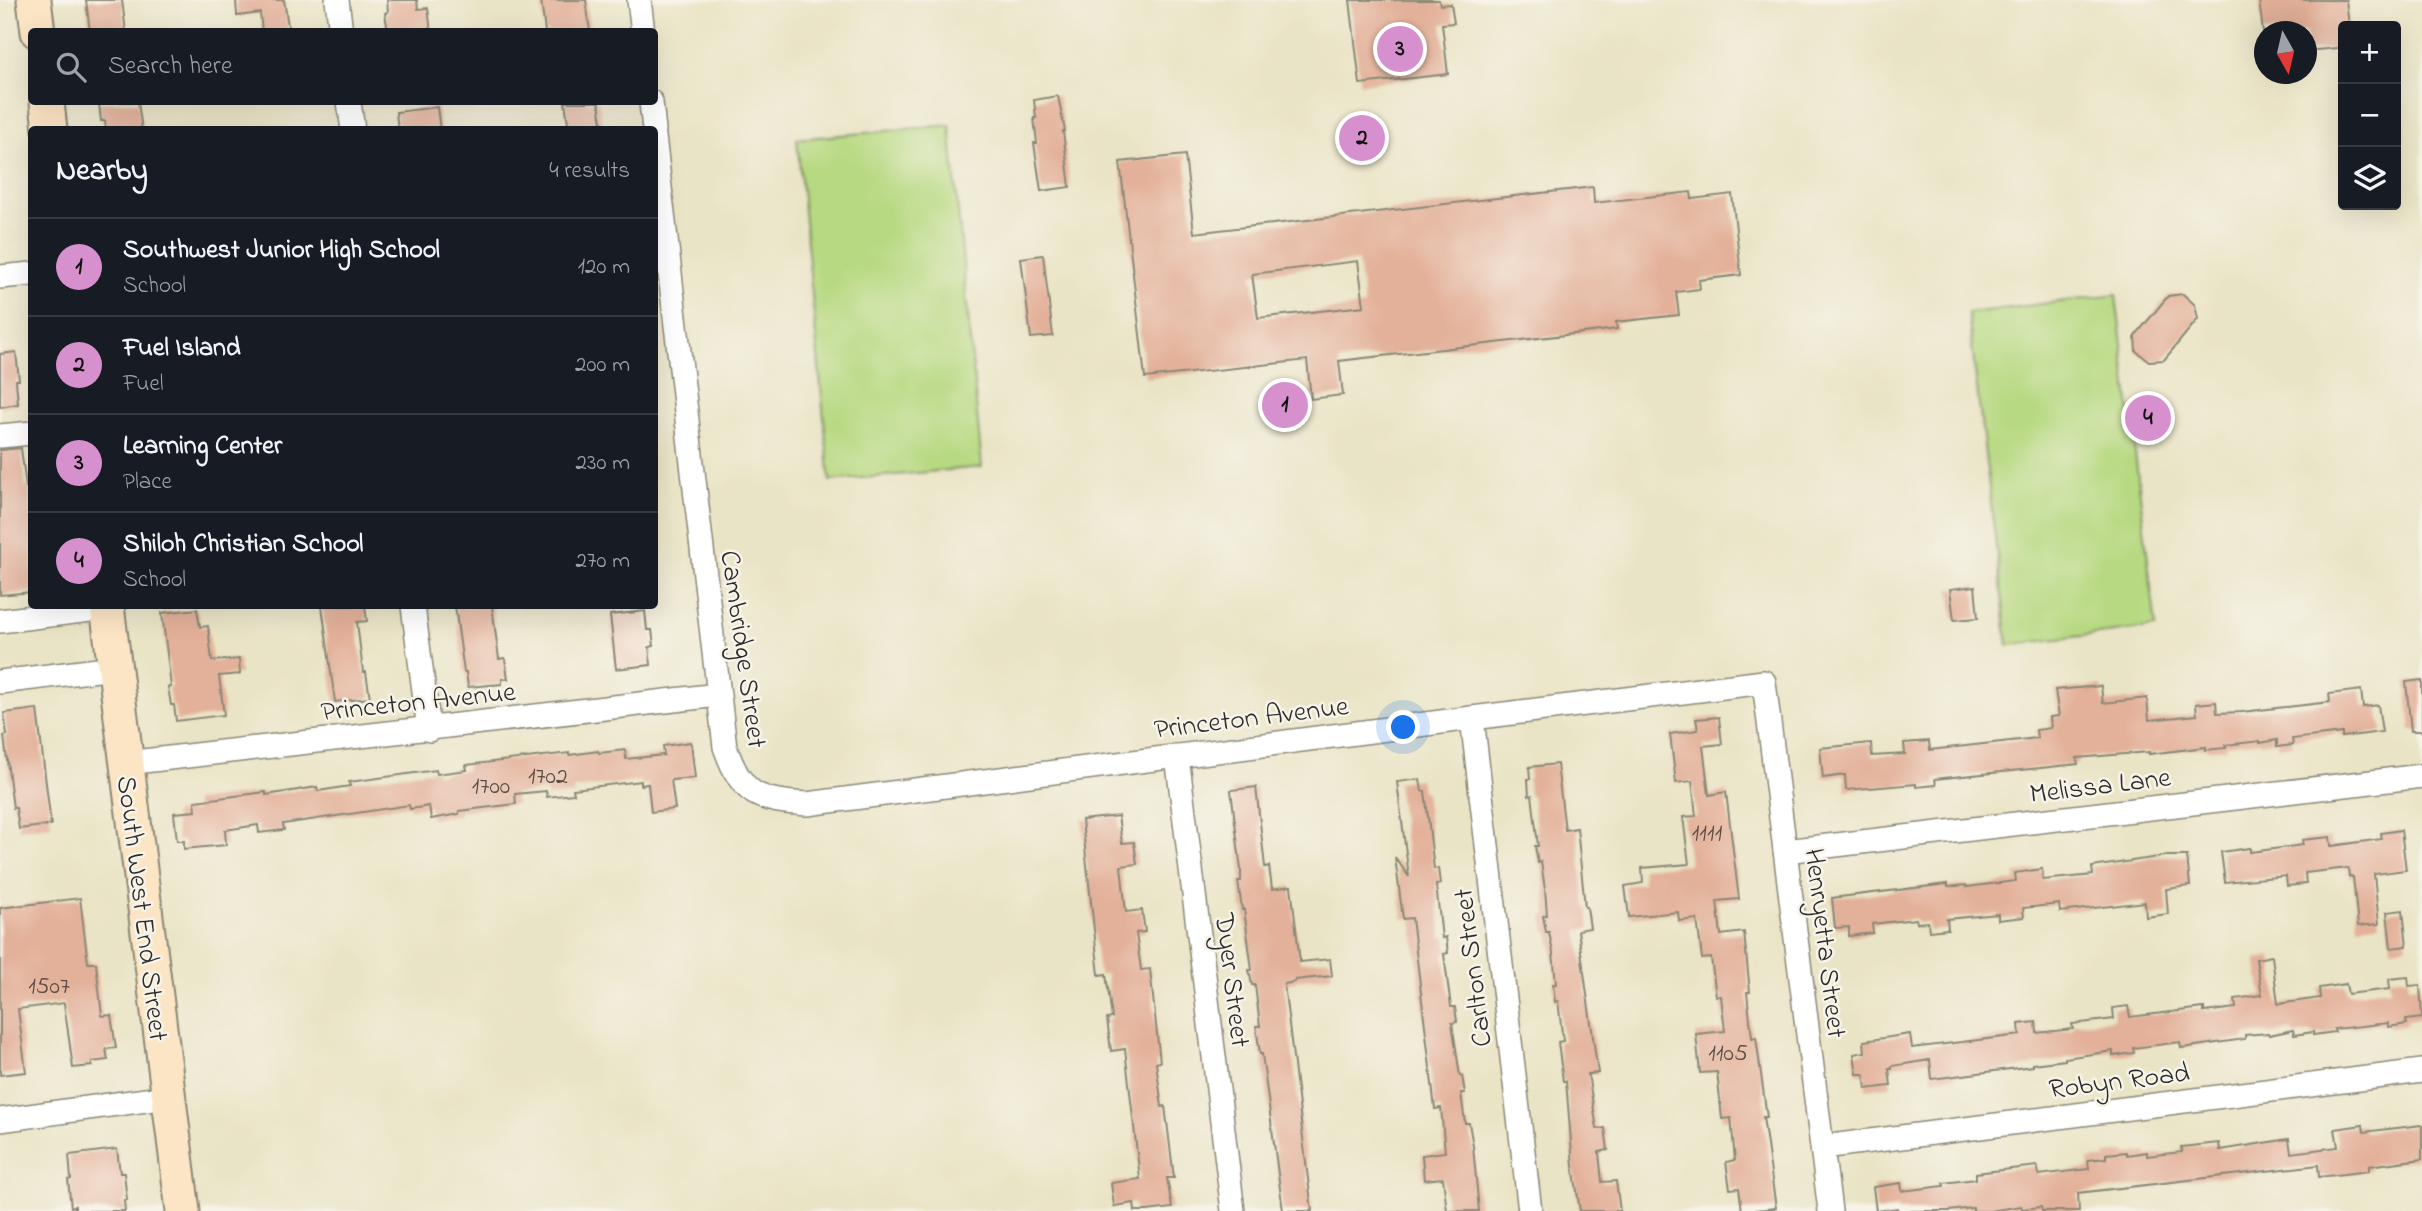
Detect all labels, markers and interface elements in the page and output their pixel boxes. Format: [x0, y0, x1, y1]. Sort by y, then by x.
north arrow [2254, 21, 2317, 84]
map controls [2338, 21, 2401, 210]
button: + [2338, 21, 2401, 84]
pin: 3 [1377, 23, 1423, 75]
search box [28, 28, 658, 105]
icon: search [52, 48, 90, 86]
text: Search here [108, 48, 233, 86]
button: − [2338, 84, 2401, 147]
pin: 2 [1339, 112, 1385, 164]
button: layers [2338, 147, 2401, 210]
text: Nearby [56, 150, 148, 194]
text: 4 results [549, 155, 630, 188]
text: Southwest Junior High School [123, 232, 440, 270]
text: 1 [75, 251, 83, 284]
text: 120 m [578, 251, 630, 284]
text: School [123, 270, 186, 303]
text: Fuel Island [123, 330, 241, 368]
text: 2 [73, 349, 85, 382]
text: 200 m [575, 349, 630, 382]
text: Fuel [123, 368, 164, 401]
pin: 1 [1262, 379, 1308, 431]
pin: 4 [2125, 392, 2171, 444]
text: Learning Center [123, 428, 282, 466]
text: 3 [74, 447, 84, 480]
text: 230 m [576, 447, 630, 480]
text: Place [123, 466, 172, 499]
text: Shiloh Christian School [123, 526, 363, 564]
text: 4 [74, 545, 84, 578]
text: 270 m [576, 545, 630, 578]
street label: Cambridge Street [707, 548, 776, 751]
text: School [123, 564, 186, 597]
street label: Princeton Avenue [319, 673, 518, 734]
street label: Princeton Avenue [1152, 687, 1351, 752]
your location [1386, 710, 1420, 744]
street label: Melissa Lane [2028, 758, 2174, 816]
house number: 1702 [528, 760, 568, 795]
house number: 1700 [472, 770, 510, 805]
street label: South West End Street [104, 773, 177, 1044]
house number: 1111 [1692, 817, 1723, 852]
street label: Henryetta Street [1792, 846, 1856, 1041]
street label: Carlton Street [1444, 886, 1505, 1049]
street label: Dyer Street [1202, 910, 1259, 1050]
house number: 1507 [28, 970, 70, 1005]
house number: 1105 [1708, 1037, 1748, 1072]
street label: Robyn Road [2047, 1053, 2192, 1111]

